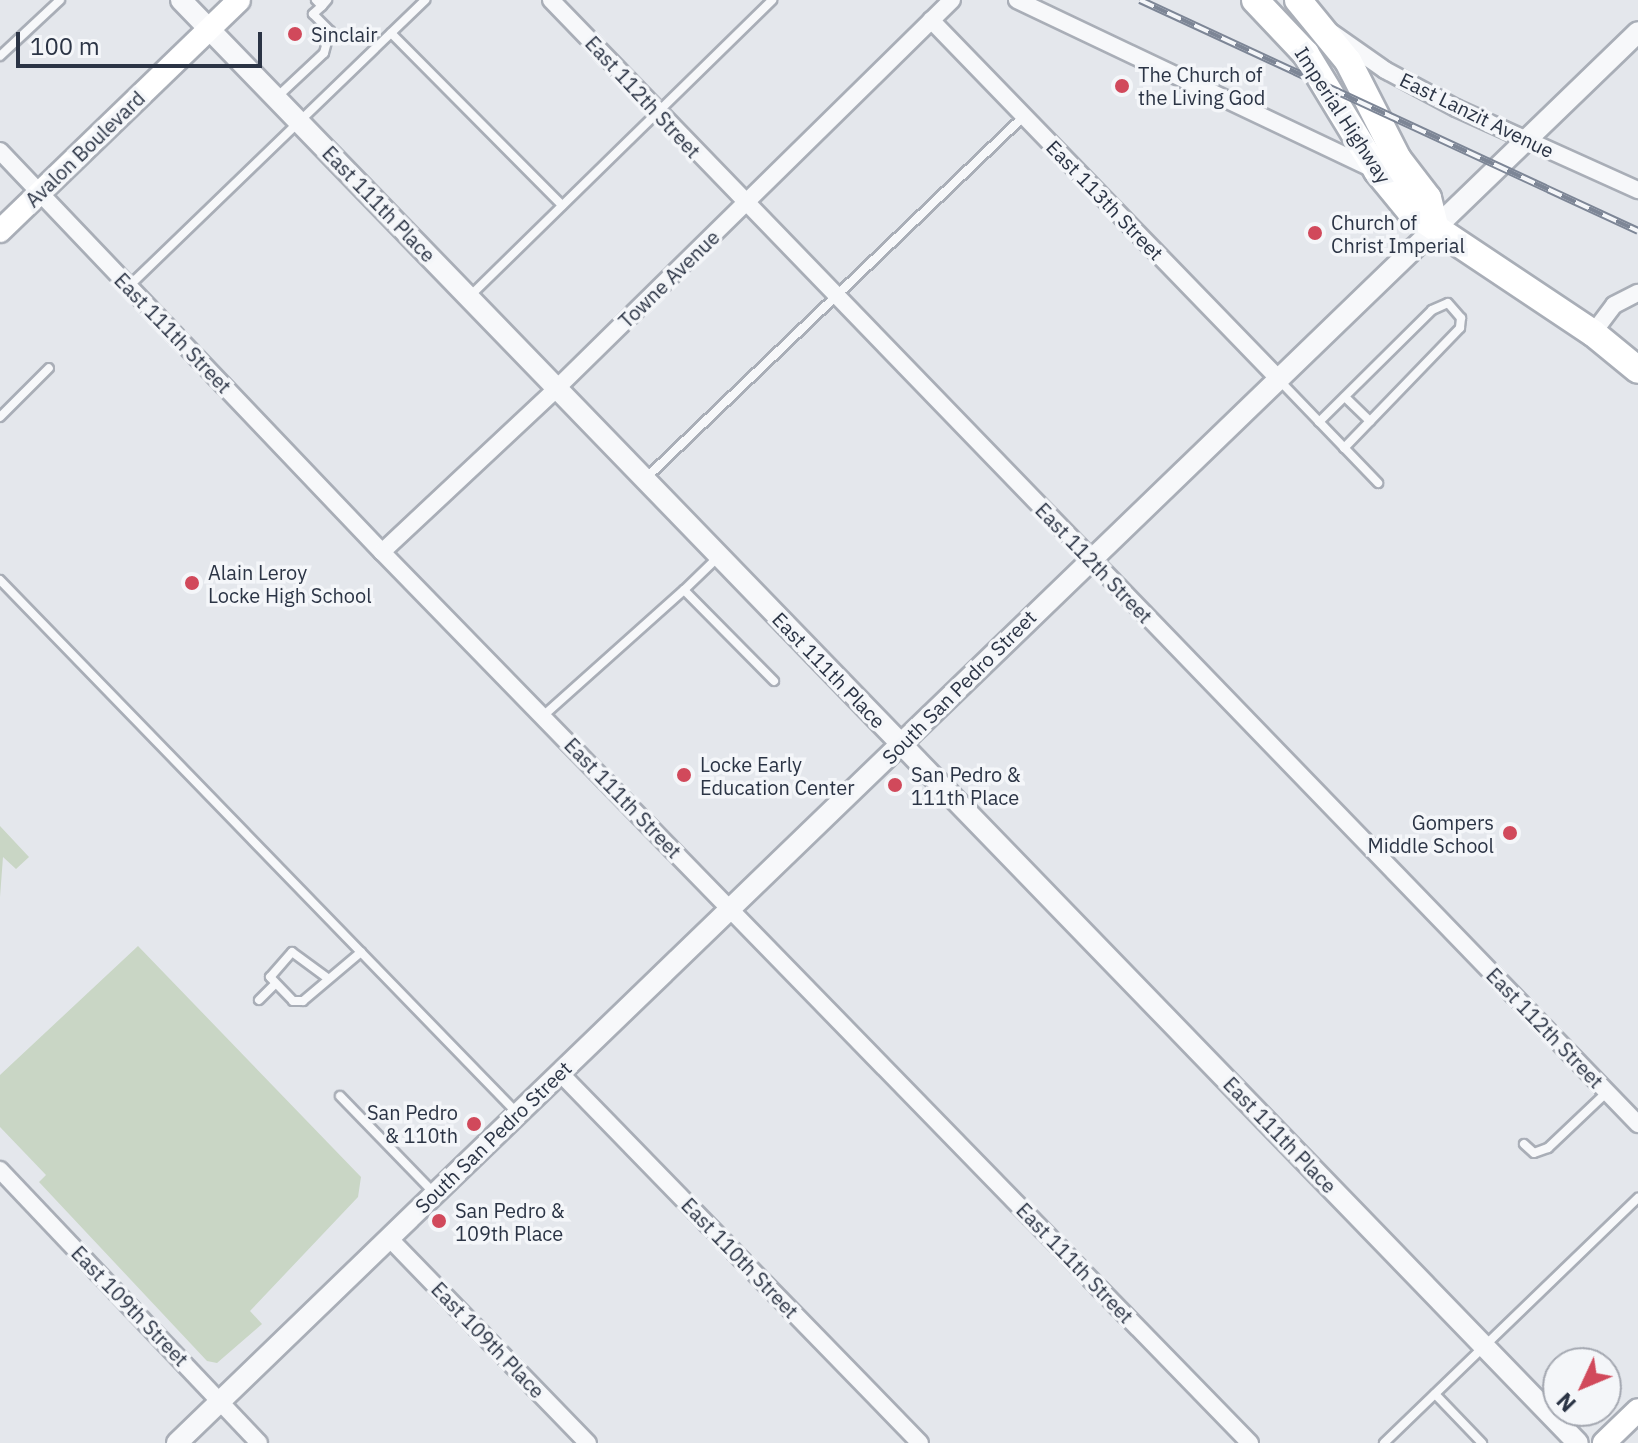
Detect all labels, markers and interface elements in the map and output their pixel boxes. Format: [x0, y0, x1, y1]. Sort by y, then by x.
scale bar [20, 16, 266, 66]
place label: Sinclair [311, 22, 377, 46]
marker: Sinclair [286, 25, 304, 43]
text: 100 m [30, 30, 100, 62]
street label: East 112th Street [580, 31, 706, 163]
street label: Imperial Highway [1290, 42, 1396, 188]
place label: The Church of the Living God [1138, 62, 1265, 109]
street label: East Lanzit Avenue [1396, 67, 1558, 163]
marker: The Church of the Living God [1113, 77, 1131, 95]
street label: Avalon Boulevard [20, 86, 150, 212]
street label: East 113th Street [1042, 135, 1168, 265]
street label: East 111th Place [318, 141, 440, 267]
place label: Church of Christ Imperial [1331, 210, 1465, 257]
marker: Church of Christ Imperial [1306, 224, 1324, 242]
street label: Towne Avenue [614, 225, 724, 333]
street label: East 111th Street [110, 268, 236, 398]
street label: East 112th Street [1031, 498, 1157, 628]
place label: Alain Leroy Locke High School [208, 560, 372, 607]
marker: Alain Leroy Locke High School [183, 574, 201, 592]
street label: South San Pedro Street [877, 605, 1041, 769]
street label: East 111th Place [768, 607, 890, 733]
street label: East 111th Street [560, 733, 686, 863]
place label: Locke Early Education Center [700, 752, 854, 799]
place label: San Pedro & 111th Place [911, 762, 1021, 809]
marker: Locke Early Education Center [675, 766, 693, 784]
marker: San Pedro & 111th Place [886, 776, 904, 794]
place label: Gompers Middle School [1368, 810, 1494, 857]
marker: Gompers Middle School [1501, 824, 1519, 842]
street label: East 112th Street [1482, 963, 1608, 1093]
street label: South San Pedro Street [410, 1056, 576, 1218]
street label: East 111th Place [1219, 1072, 1341, 1198]
place label: San Pedro & 110th [367, 1100, 458, 1147]
marker: San Pedro & 110th [465, 1115, 483, 1133]
street label: East 110th Street [677, 1193, 803, 1323]
place label: San Pedro & 109th Place [455, 1198, 565, 1245]
street label: East 111th Street [1012, 1198, 1138, 1328]
marker: San Pedro & 109th Place [430, 1212, 448, 1230]
street label: East 109th Street [67, 1241, 193, 1371]
street label: East 109th Place [427, 1277, 549, 1403]
north arrow [1542, 1347, 1622, 1427]
text: N [1550, 1387, 1582, 1418]

